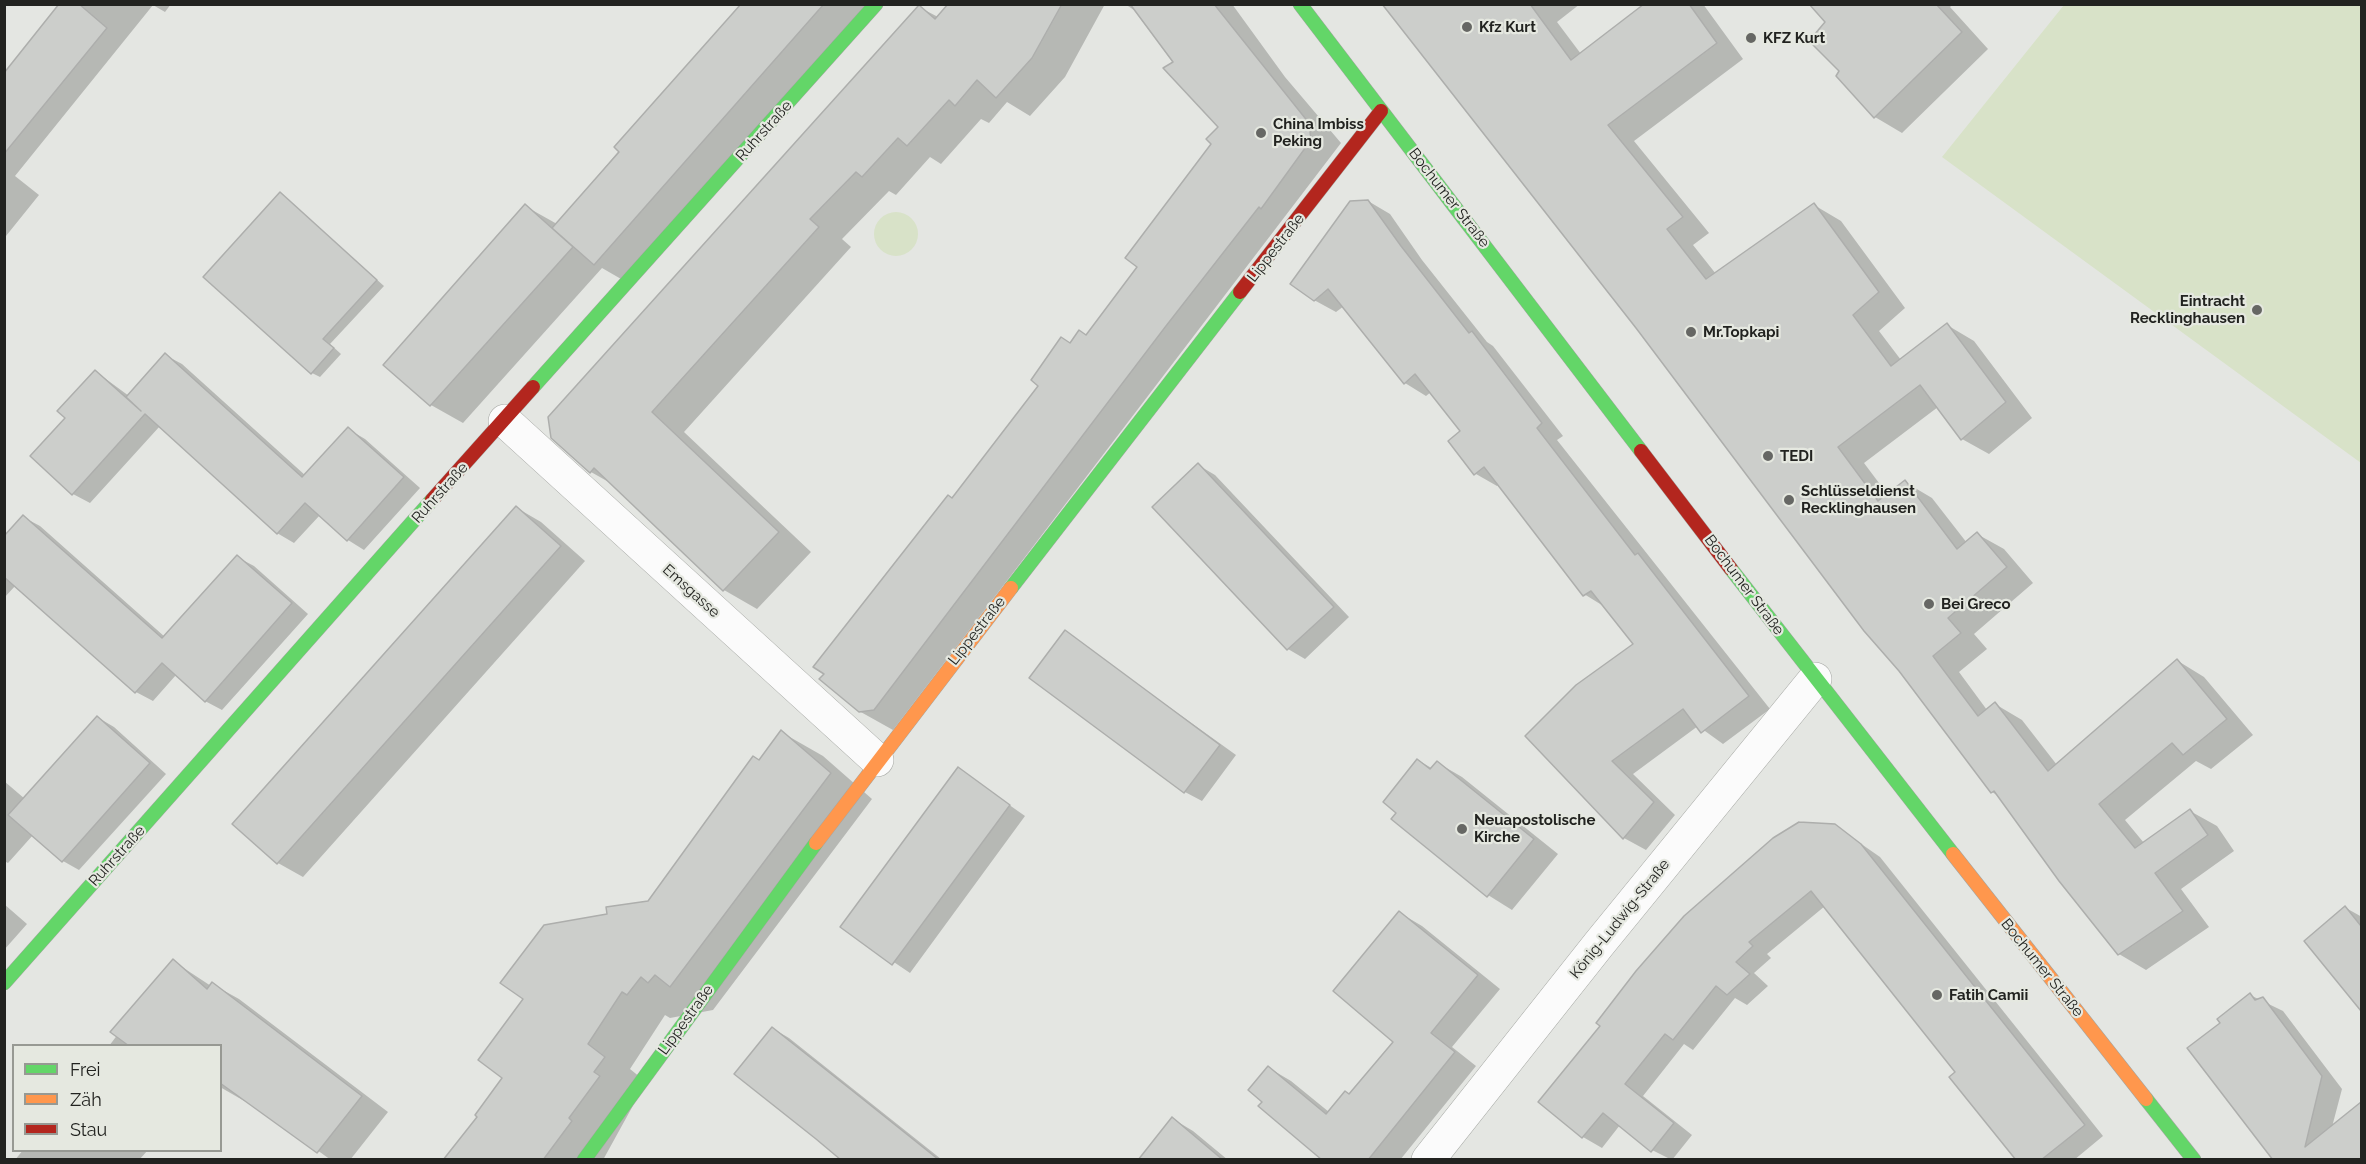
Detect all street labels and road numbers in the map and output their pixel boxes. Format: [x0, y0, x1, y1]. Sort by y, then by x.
street label: Ruhrstraße [732, 97, 796, 165]
street label: Bochumer Straße [1405, 145, 1493, 251]
street label: Lippestraße [1244, 210, 1308, 286]
street label: Ruhrstraße [408, 459, 472, 527]
street label: Bochumer Straße [1700, 531, 1788, 639]
street label: Emsgasse [659, 561, 723, 621]
street label: Lippestraße [945, 593, 1009, 669]
street label: Ruhrstraße [85, 822, 149, 890]
street label: König-Ludwig-Straße [1566, 856, 1674, 982]
street label: Bochumer Straße [1997, 915, 2087, 1021]
street label: Lippestraße [655, 982, 717, 1058]

